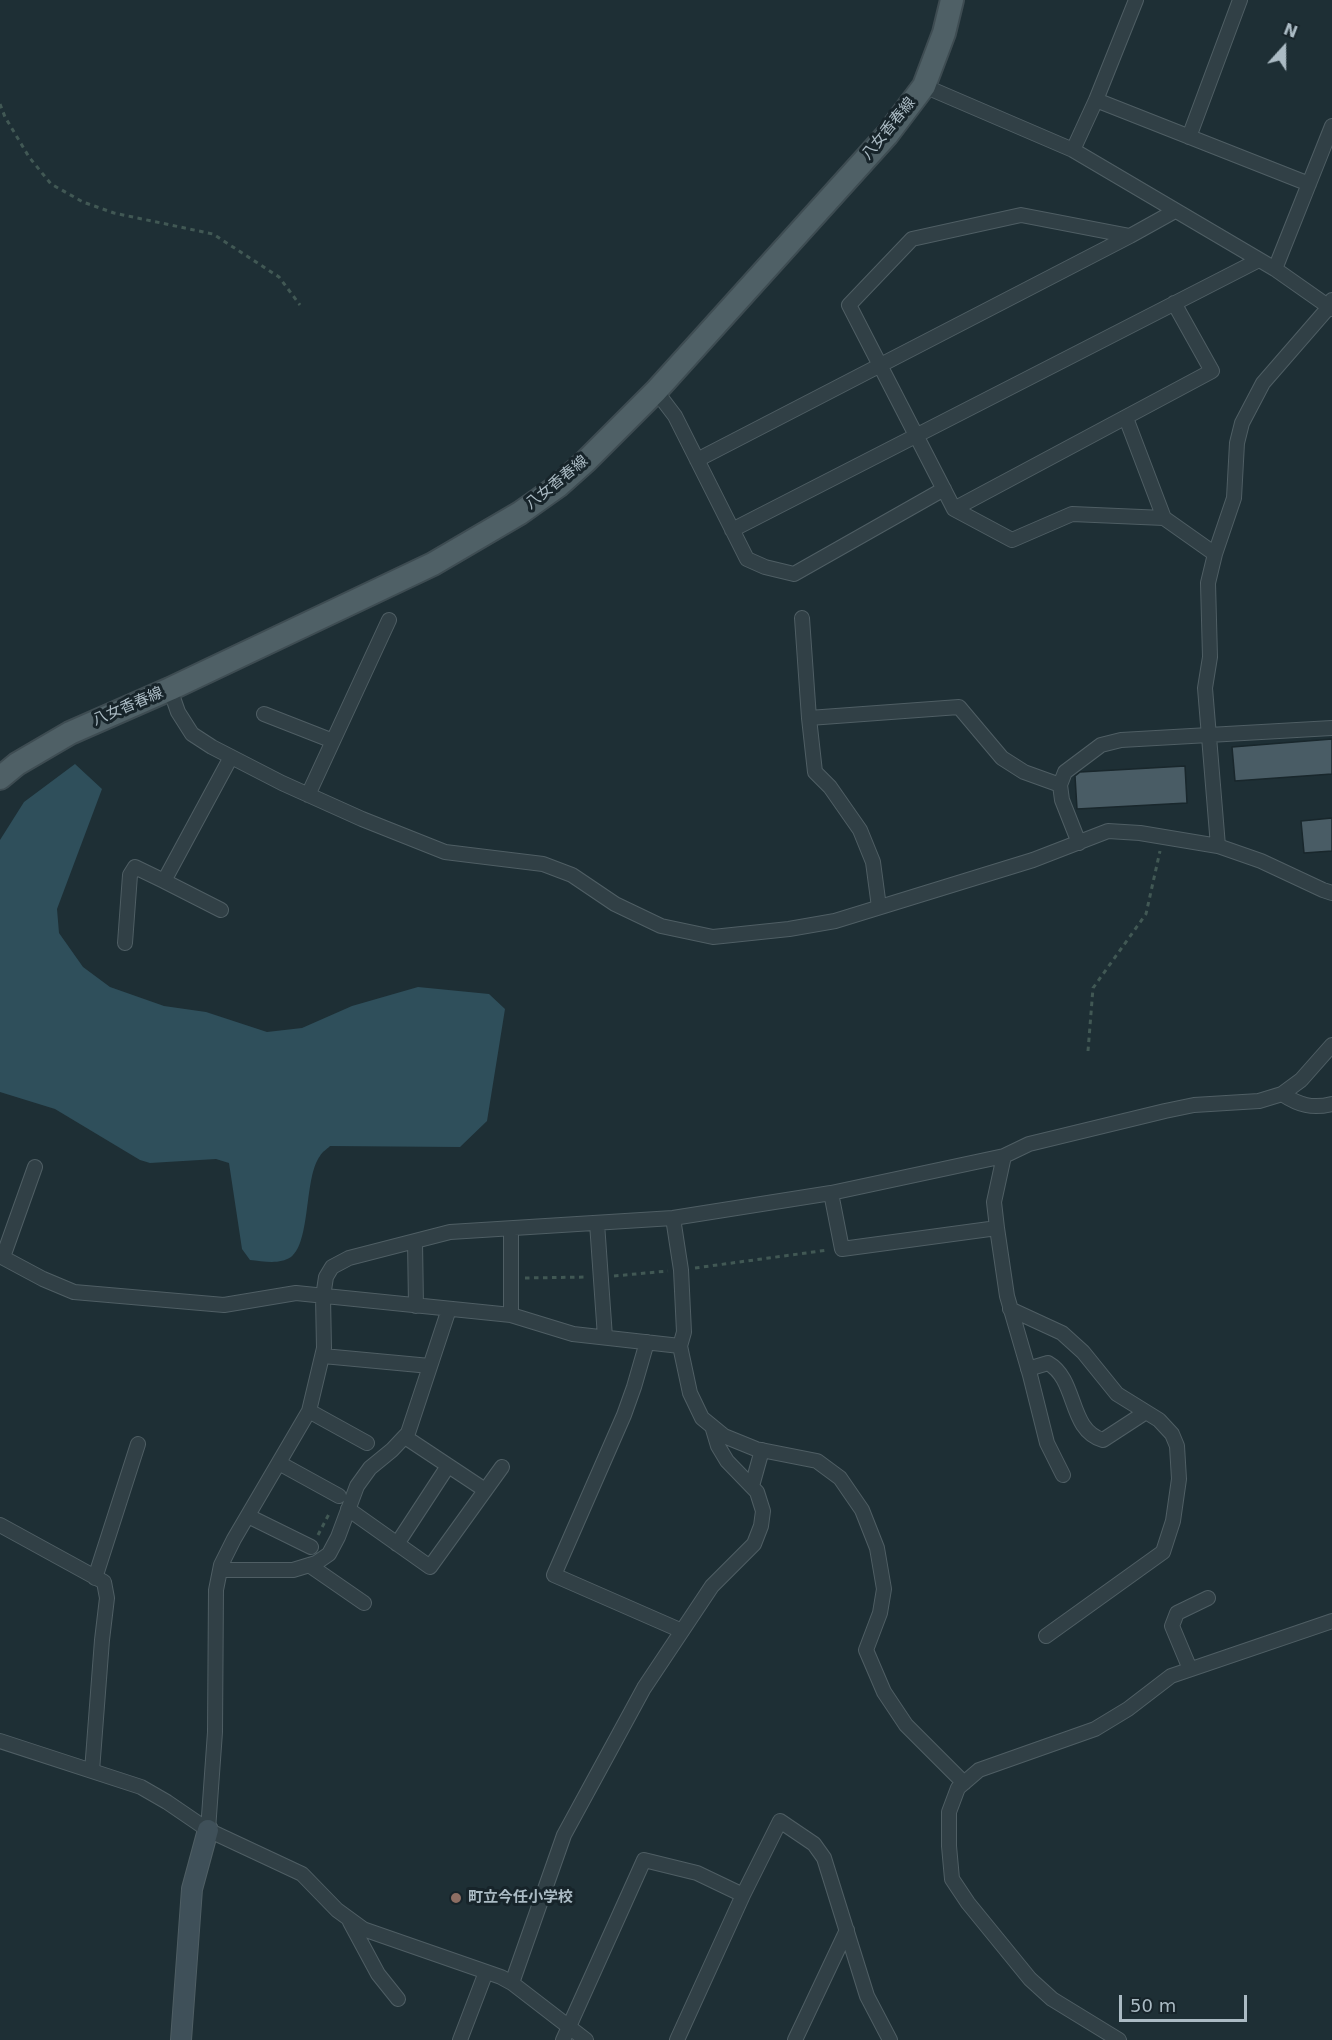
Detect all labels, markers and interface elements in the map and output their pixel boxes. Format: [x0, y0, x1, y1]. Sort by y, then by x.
north arrow [1254, 18, 1314, 78]
text: N [1281, 19, 1300, 42]
street label: 八女香春線 [858, 94, 920, 164]
street label: 八女香春線 [522, 452, 592, 514]
street label: 八女香春線 [90, 684, 166, 730]
place label: 町立今任小学校 [468, 1889, 573, 1907]
marker: 町立今任小学校 [449, 1891, 463, 1905]
scale bar [1122, 1983, 1250, 2021]
text: 50 m [1130, 1995, 1176, 2016]

